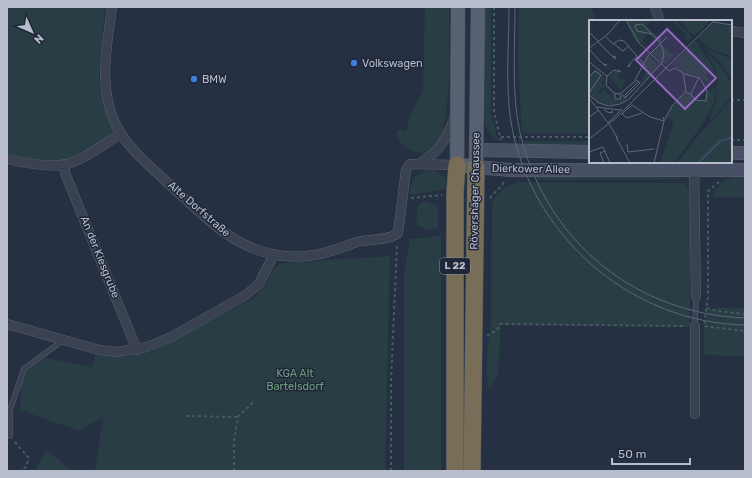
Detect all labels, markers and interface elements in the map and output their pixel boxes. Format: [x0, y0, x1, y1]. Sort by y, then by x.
north arrow [12, 12, 52, 52]
inset map [589, 20, 732, 163]
text: N [31, 31, 46, 46]
place label: Volkswagen [362, 57, 423, 70]
marker: Volkswagen [349, 58, 359, 68]
place label: BMW [202, 73, 227, 86]
marker: BMW [189, 74, 199, 84]
street label: Rövershäger Chaussee [467, 132, 483, 250]
street label: Dierkower Allee [492, 162, 570, 176]
street label: Alte Dorfstraße [165, 178, 233, 240]
street label: An der Kiesgrube [78, 214, 122, 300]
road number: L 22 [440, 258, 470, 274]
park label: KGA Alt Bartelsdorf [266, 367, 325, 393]
scale bar [612, 440, 690, 466]
text: 50 m [618, 447, 646, 461]

